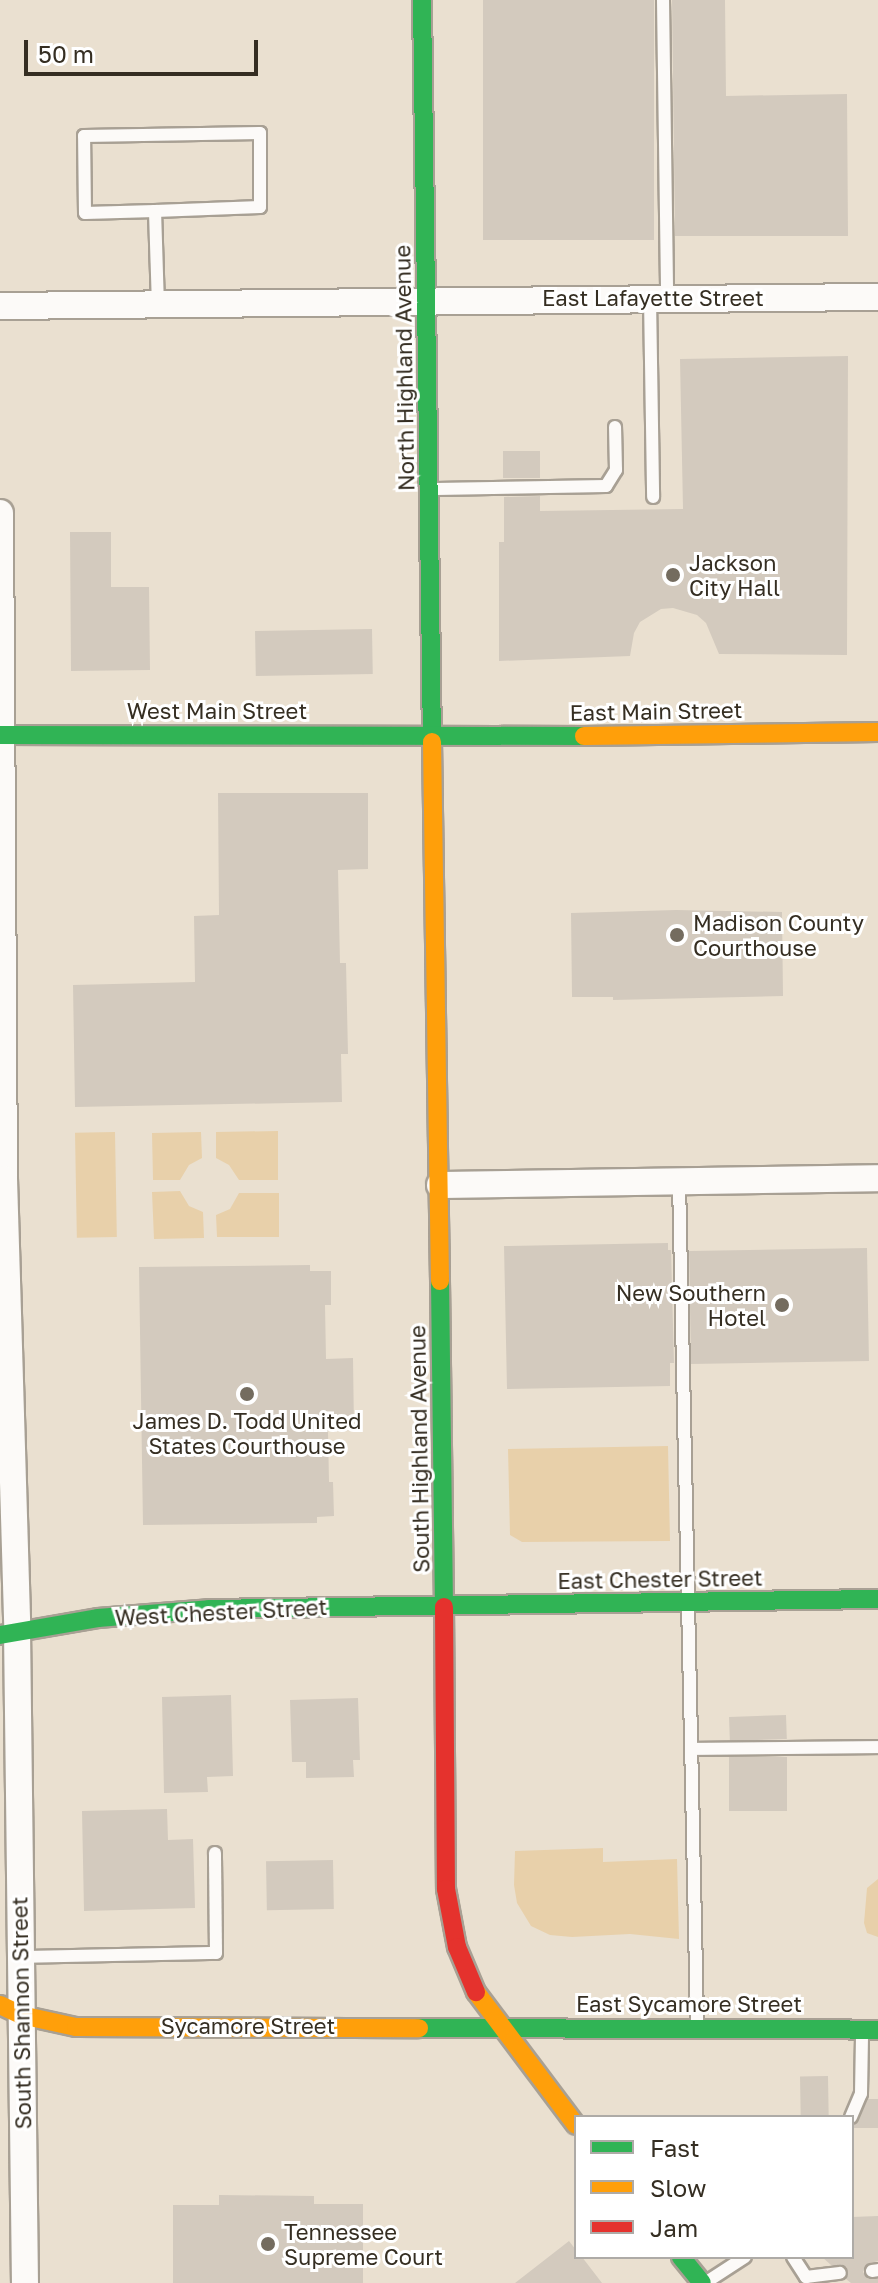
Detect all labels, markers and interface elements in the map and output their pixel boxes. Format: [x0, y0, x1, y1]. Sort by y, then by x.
scale bar [28, 24, 262, 74]
text: 50 m [38, 39, 94, 68]
street label: North Highland Avenue [389, 245, 419, 491]
street label: East Lafayette Street [542, 285, 764, 311]
place label: Jackson City Hall [689, 549, 780, 600]
marker: Jackson City Hall [664, 566, 682, 584]
street label: East Main Street [569, 696, 743, 726]
street label: West Main Street [127, 698, 307, 724]
place label: Madison County Courthouse [693, 909, 864, 960]
marker: Madison County Courthouse [668, 926, 686, 944]
place label: New Southern Hotel [616, 1279, 766, 1330]
marker: New Southern Hotel [773, 1296, 791, 1314]
street label: South Highland Avenue [404, 1325, 434, 1573]
marker: James D. Todd United States Courthouse [238, 1385, 256, 1403]
place label: James D. Todd United States Courthouse [132, 1407, 362, 1458]
street label: East Chester Street [557, 1564, 763, 1594]
street label: West Chester Street [114, 1593, 328, 1631]
street label: South Shannon Street [6, 1896, 36, 2130]
street label: East Sycamore Street [576, 1991, 802, 2017]
street label: Sycamore Street [161, 2013, 335, 2039]
legend [574, 2115, 854, 2259]
text: Fast [650, 2133, 700, 2162]
text: Slow [650, 2173, 706, 2202]
text: Jam [650, 2213, 698, 2242]
place label: Tennessee Supreme Court [284, 2218, 443, 2270]
marker: Tennessee Supreme Court [259, 2235, 277, 2253]

